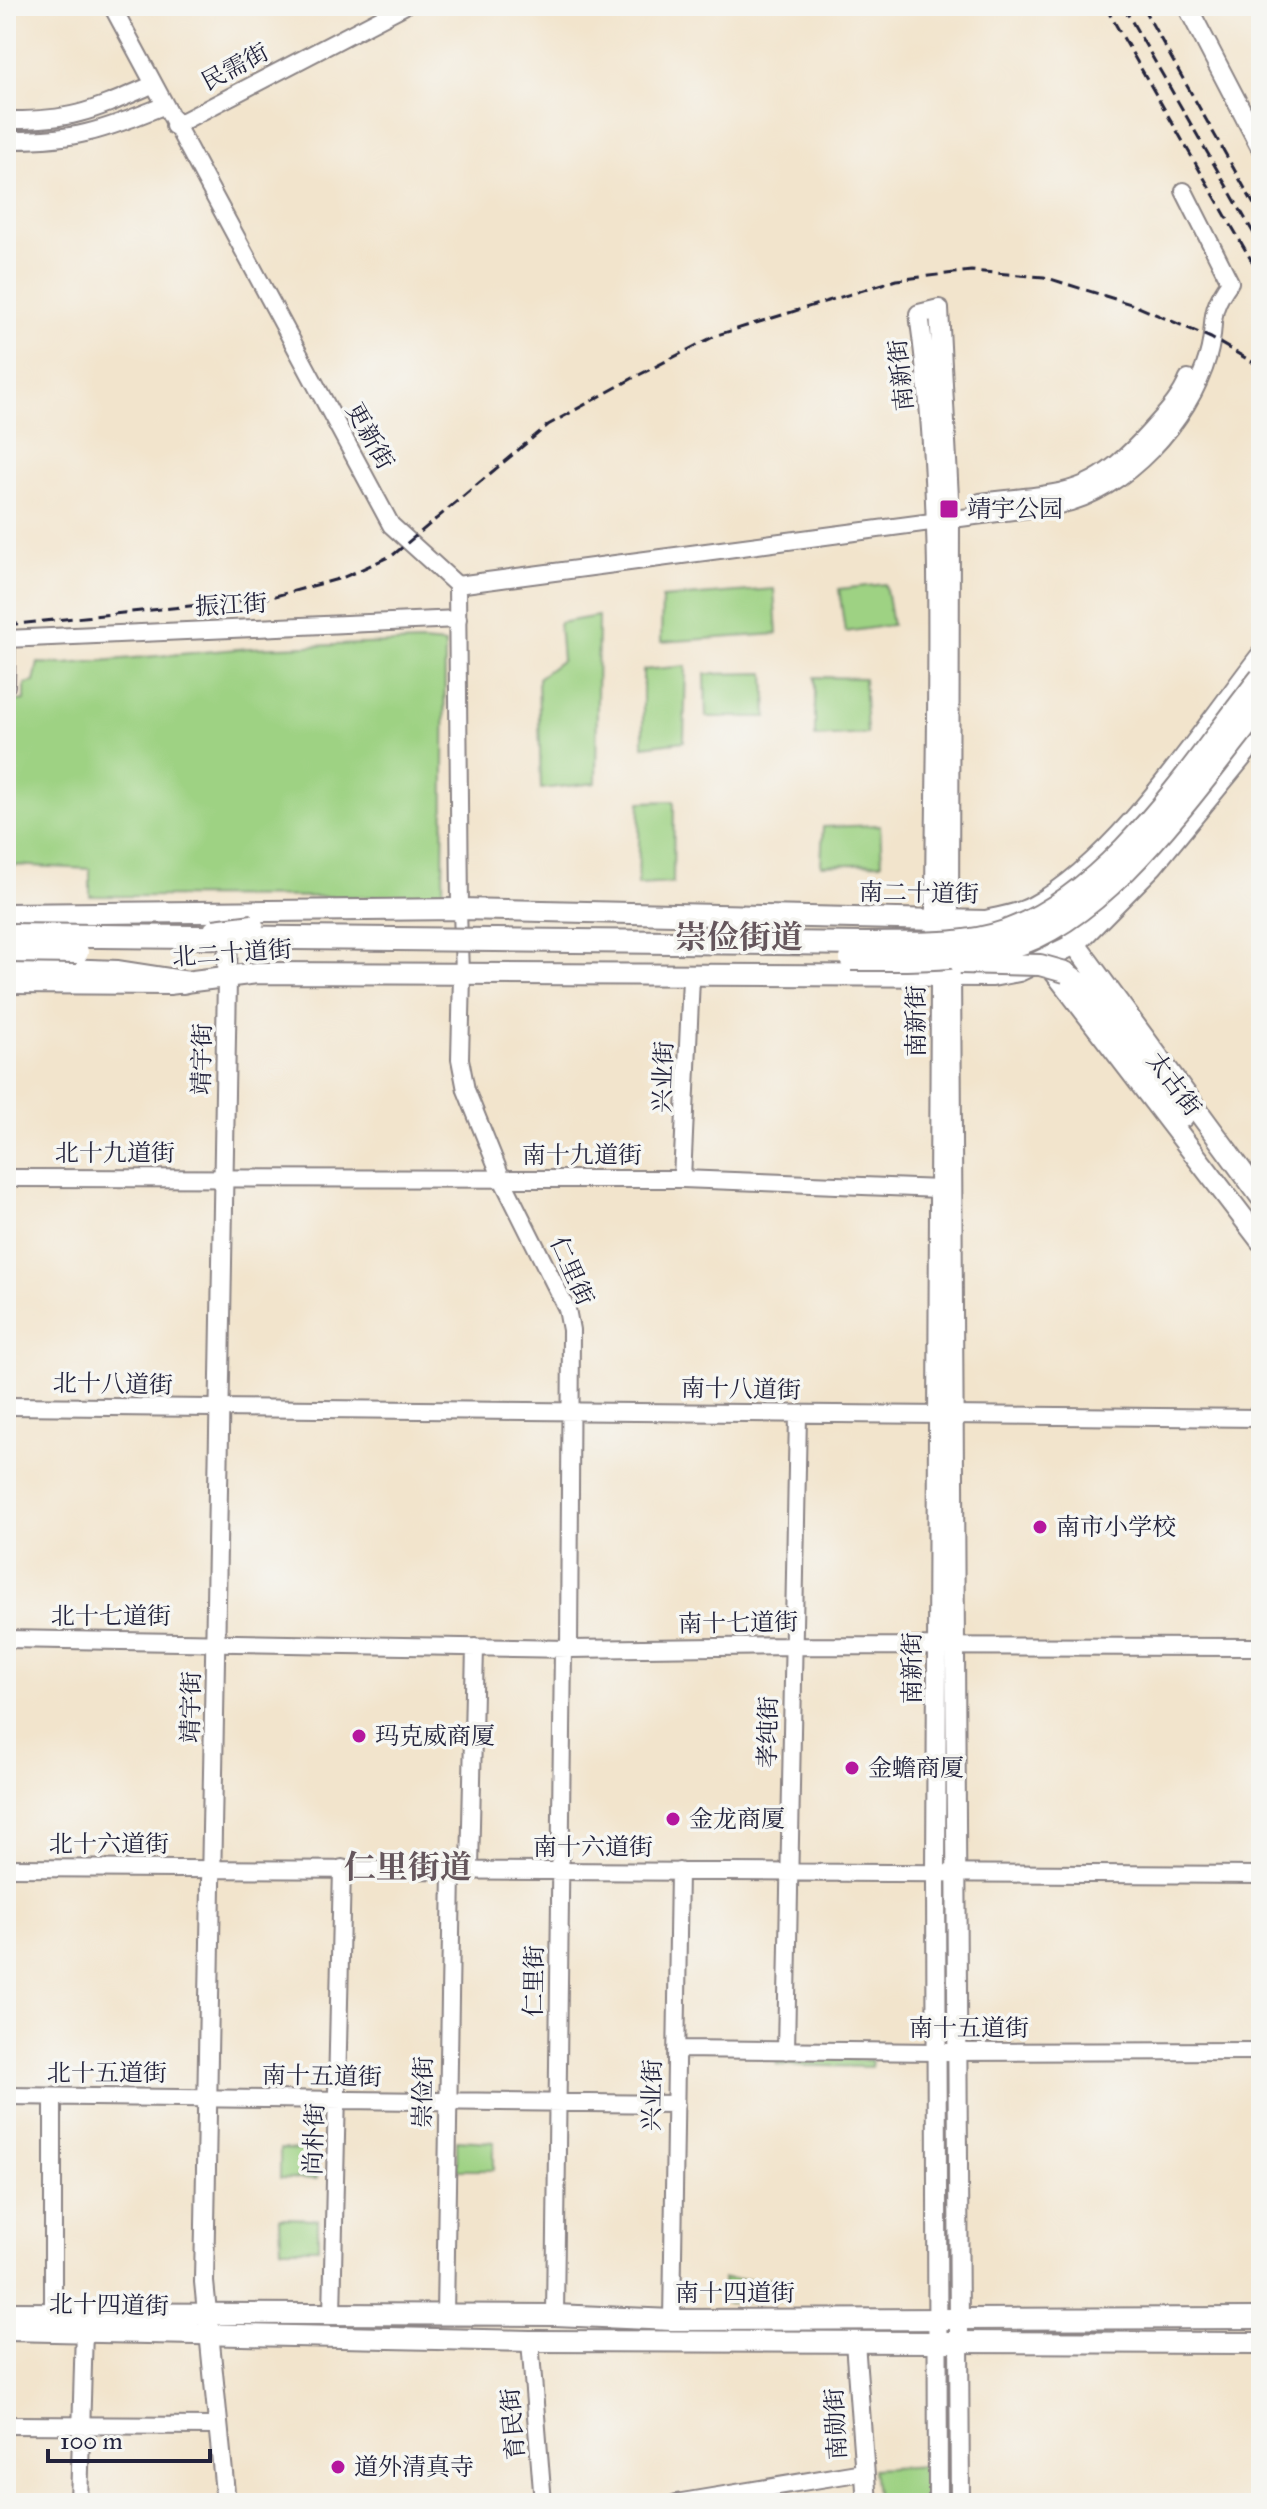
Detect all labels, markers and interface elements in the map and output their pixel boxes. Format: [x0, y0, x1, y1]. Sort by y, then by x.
street label: 民需街 [196, 37, 274, 97]
street label: 南新街 [882, 338, 920, 412]
street label: 更新街 [339, 397, 401, 475]
place label: 靖宇公园 [967, 494, 1063, 524]
marker: 靖宇公园 [938, 498, 960, 520]
street label: 振江街 [194, 588, 268, 622]
street label: 南二十道街 [859, 877, 979, 909]
district label: 崇俭街道 [675, 918, 803, 957]
street label: 北二十道街 [171, 934, 293, 972]
street label: 南新街 [901, 985, 931, 1057]
street label: 靖宇街 [186, 1023, 218, 1095]
street label: 兴业街 [647, 1040, 679, 1114]
street label: 太古街 [1140, 1046, 1208, 1122]
street label: 北十九道街 [55, 1138, 175, 1168]
street label: 南十九道街 [522, 1140, 642, 1170]
street label: 仁里街 [544, 1232, 600, 1310]
street label: 北十八道街 [53, 1368, 173, 1400]
street label: 南十八道街 [681, 1373, 801, 1405]
place label: 南市小学校 [1056, 1512, 1176, 1542]
marker: 南市小学校 [1031, 1518, 1049, 1536]
street label: 北十七道街 [51, 1601, 171, 1631]
street label: 南十七道街 [678, 1607, 798, 1639]
street label: 南新街 [897, 1632, 927, 1704]
street label: 靖宇街 [175, 1671, 207, 1743]
street label: 孝纯街 [752, 1696, 784, 1768]
place label: 玛克威商厦 [375, 1721, 495, 1751]
marker: 玛克威商厦 [350, 1727, 368, 1745]
place label: 金蟾商厦 [868, 1753, 964, 1783]
marker: 金蟾商厦 [843, 1759, 861, 1777]
place label: 金龙商厦 [689, 1804, 785, 1834]
marker: 金龙商厦 [664, 1810, 682, 1828]
street label: 北十六道街 [49, 1829, 169, 1859]
street label: 南十六道街 [533, 1832, 653, 1862]
district label: 仁里街道 [344, 1848, 472, 1887]
street label: 仁里街 [518, 1945, 550, 2017]
street label: 南十五道街 [909, 2013, 1029, 2043]
street label: 崇俭街 [407, 2056, 439, 2128]
street label: 北十五道街 [47, 2058, 167, 2088]
street label: 兴业街 [636, 2059, 668, 2131]
street label: 南十五道街 [262, 2060, 382, 2092]
street label: 尚朴街 [298, 2102, 330, 2176]
street label: 南十四道街 [675, 2278, 795, 2308]
street label: 北十四道街 [49, 2289, 169, 2321]
street label: 育民街 [495, 2387, 531, 2461]
street label: 南勋街 [819, 2387, 853, 2461]
scale bar [48, 2413, 210, 2463]
text: 100 m [60, 2426, 123, 2456]
place label: 道外清真寺 [354, 2452, 474, 2482]
marker: 道外清真寺 [329, 2458, 347, 2476]

